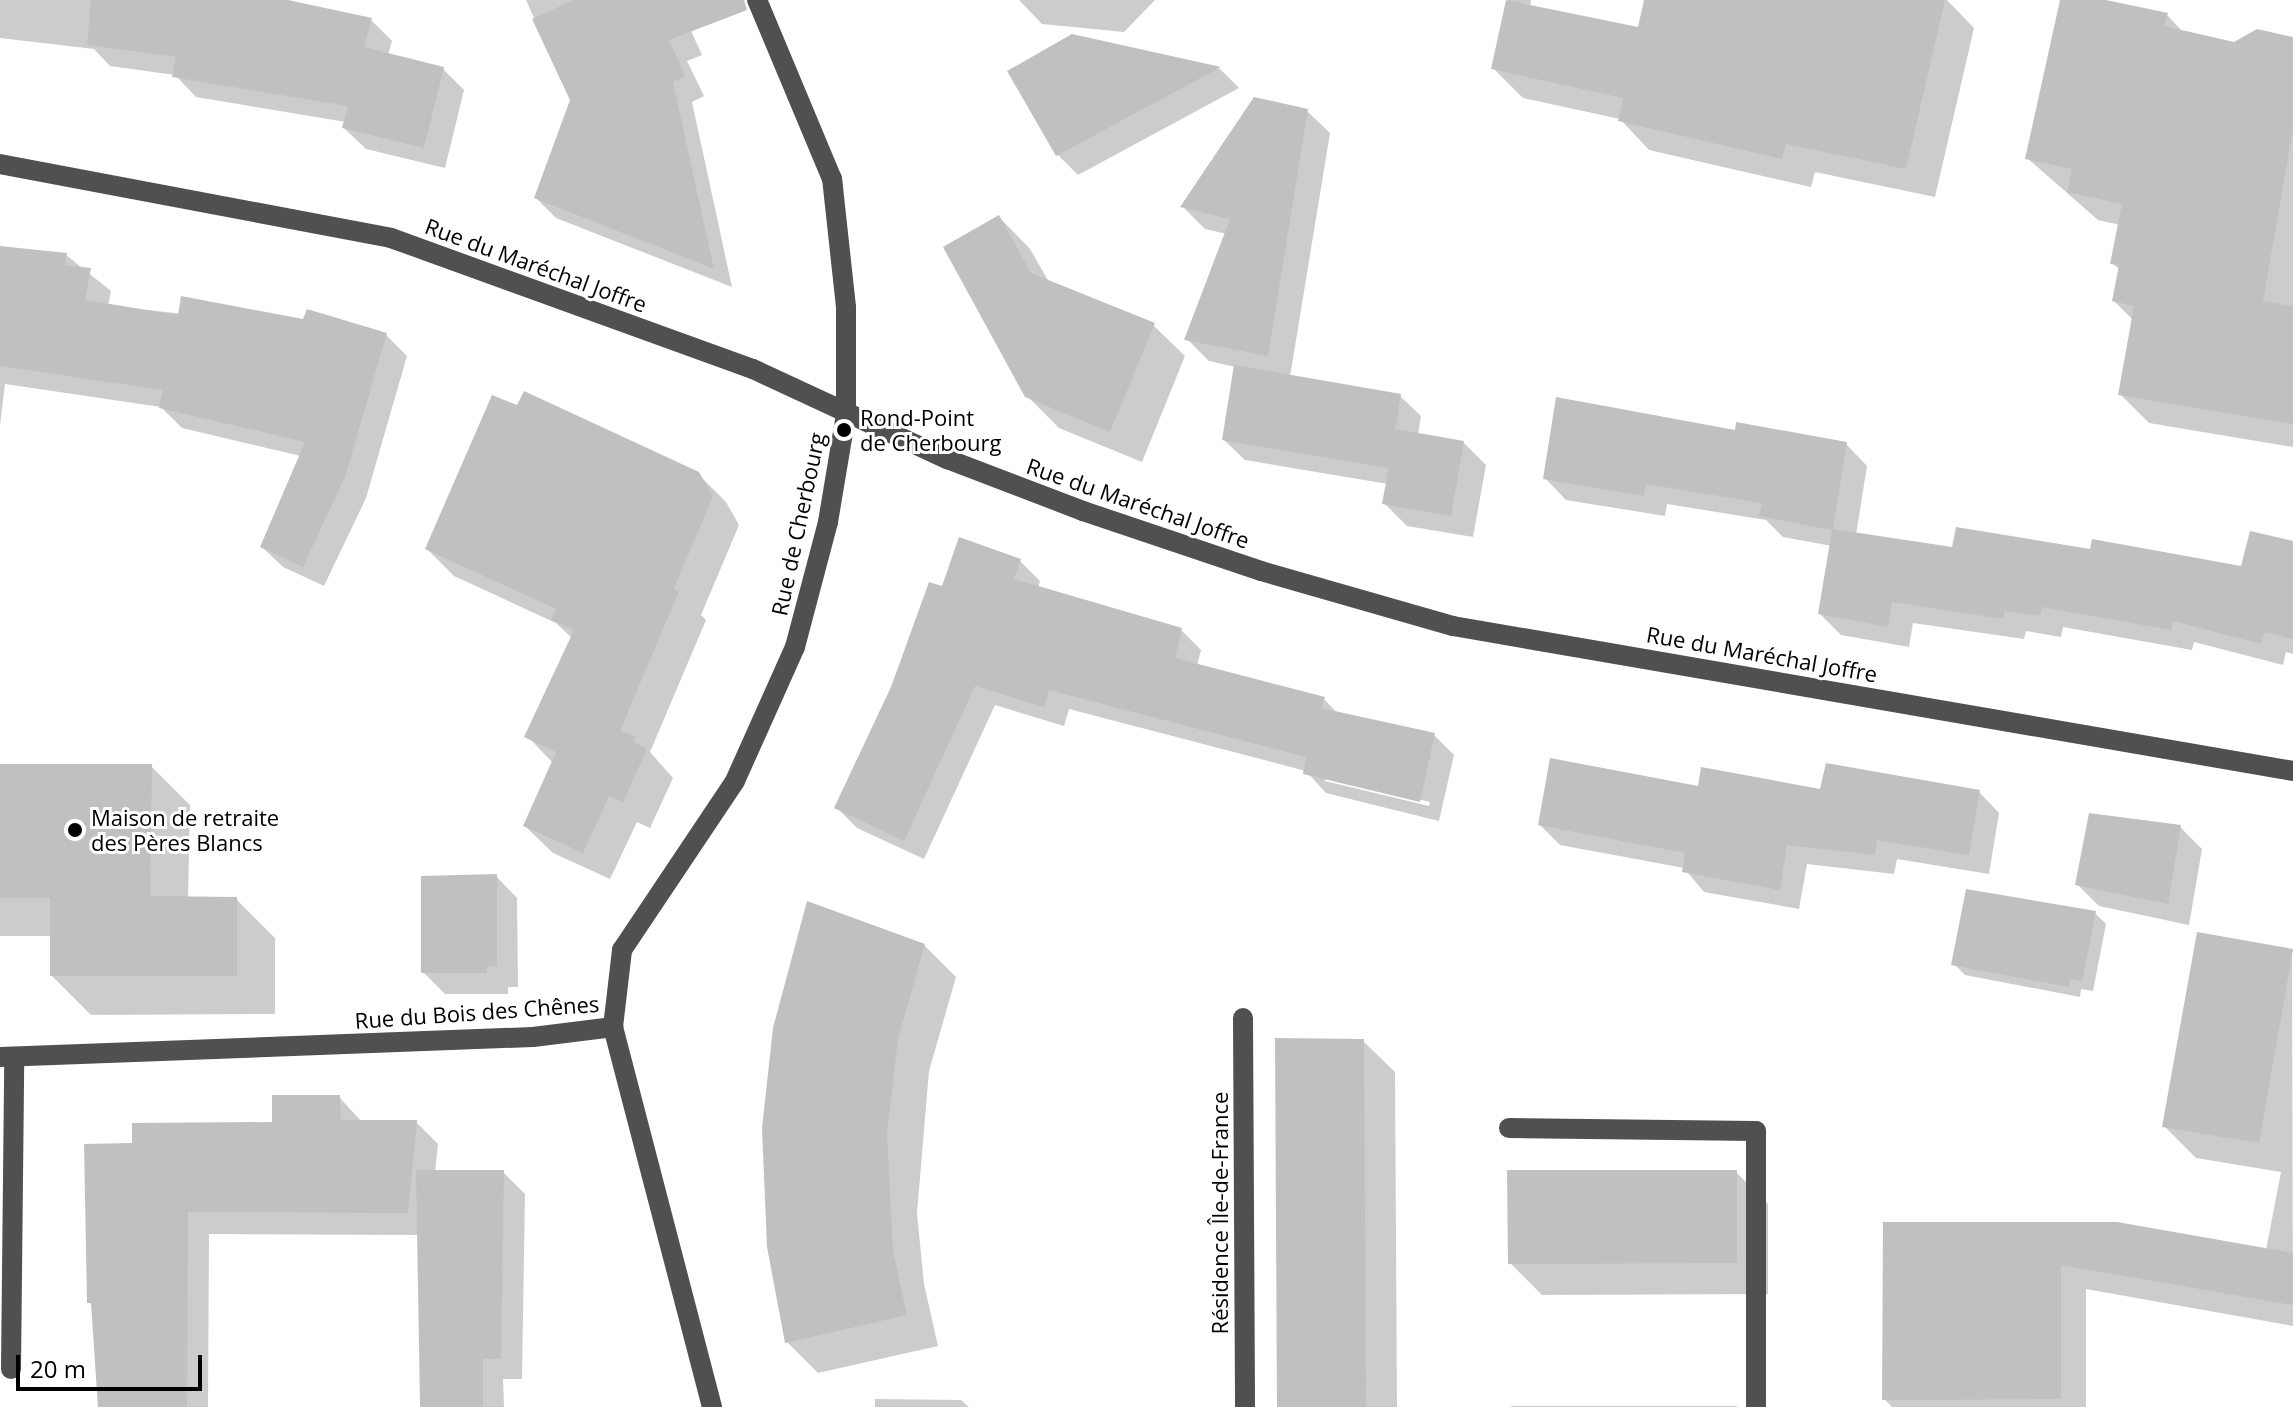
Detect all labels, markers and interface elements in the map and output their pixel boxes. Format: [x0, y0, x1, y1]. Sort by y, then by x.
street label: Rue du Maréchal Joffre [422, 213, 650, 317]
place label: Rond-Point de Cherbourg [860, 404, 1001, 456]
marker: Rond-Point de Cherbourg [835, 421, 853, 439]
street label: Rue de Cherbourg [766, 430, 830, 618]
street label: Rue du Maréchal Joffre [1023, 452, 1253, 554]
street label: Rue du Maréchal Joffre [1644, 621, 1880, 687]
place label: Maison de retraite des Pères Blancs [91, 804, 279, 856]
marker: Maison de retraite des Pères Blancs [66, 821, 84, 839]
street label: Rue du Bois des Chênes [354, 990, 600, 1034]
street label: Résidence Île-de-France [1207, 1092, 1233, 1334]
scale bar [20, 1339, 206, 1389]
text: 20 m [30, 1352, 86, 1385]

